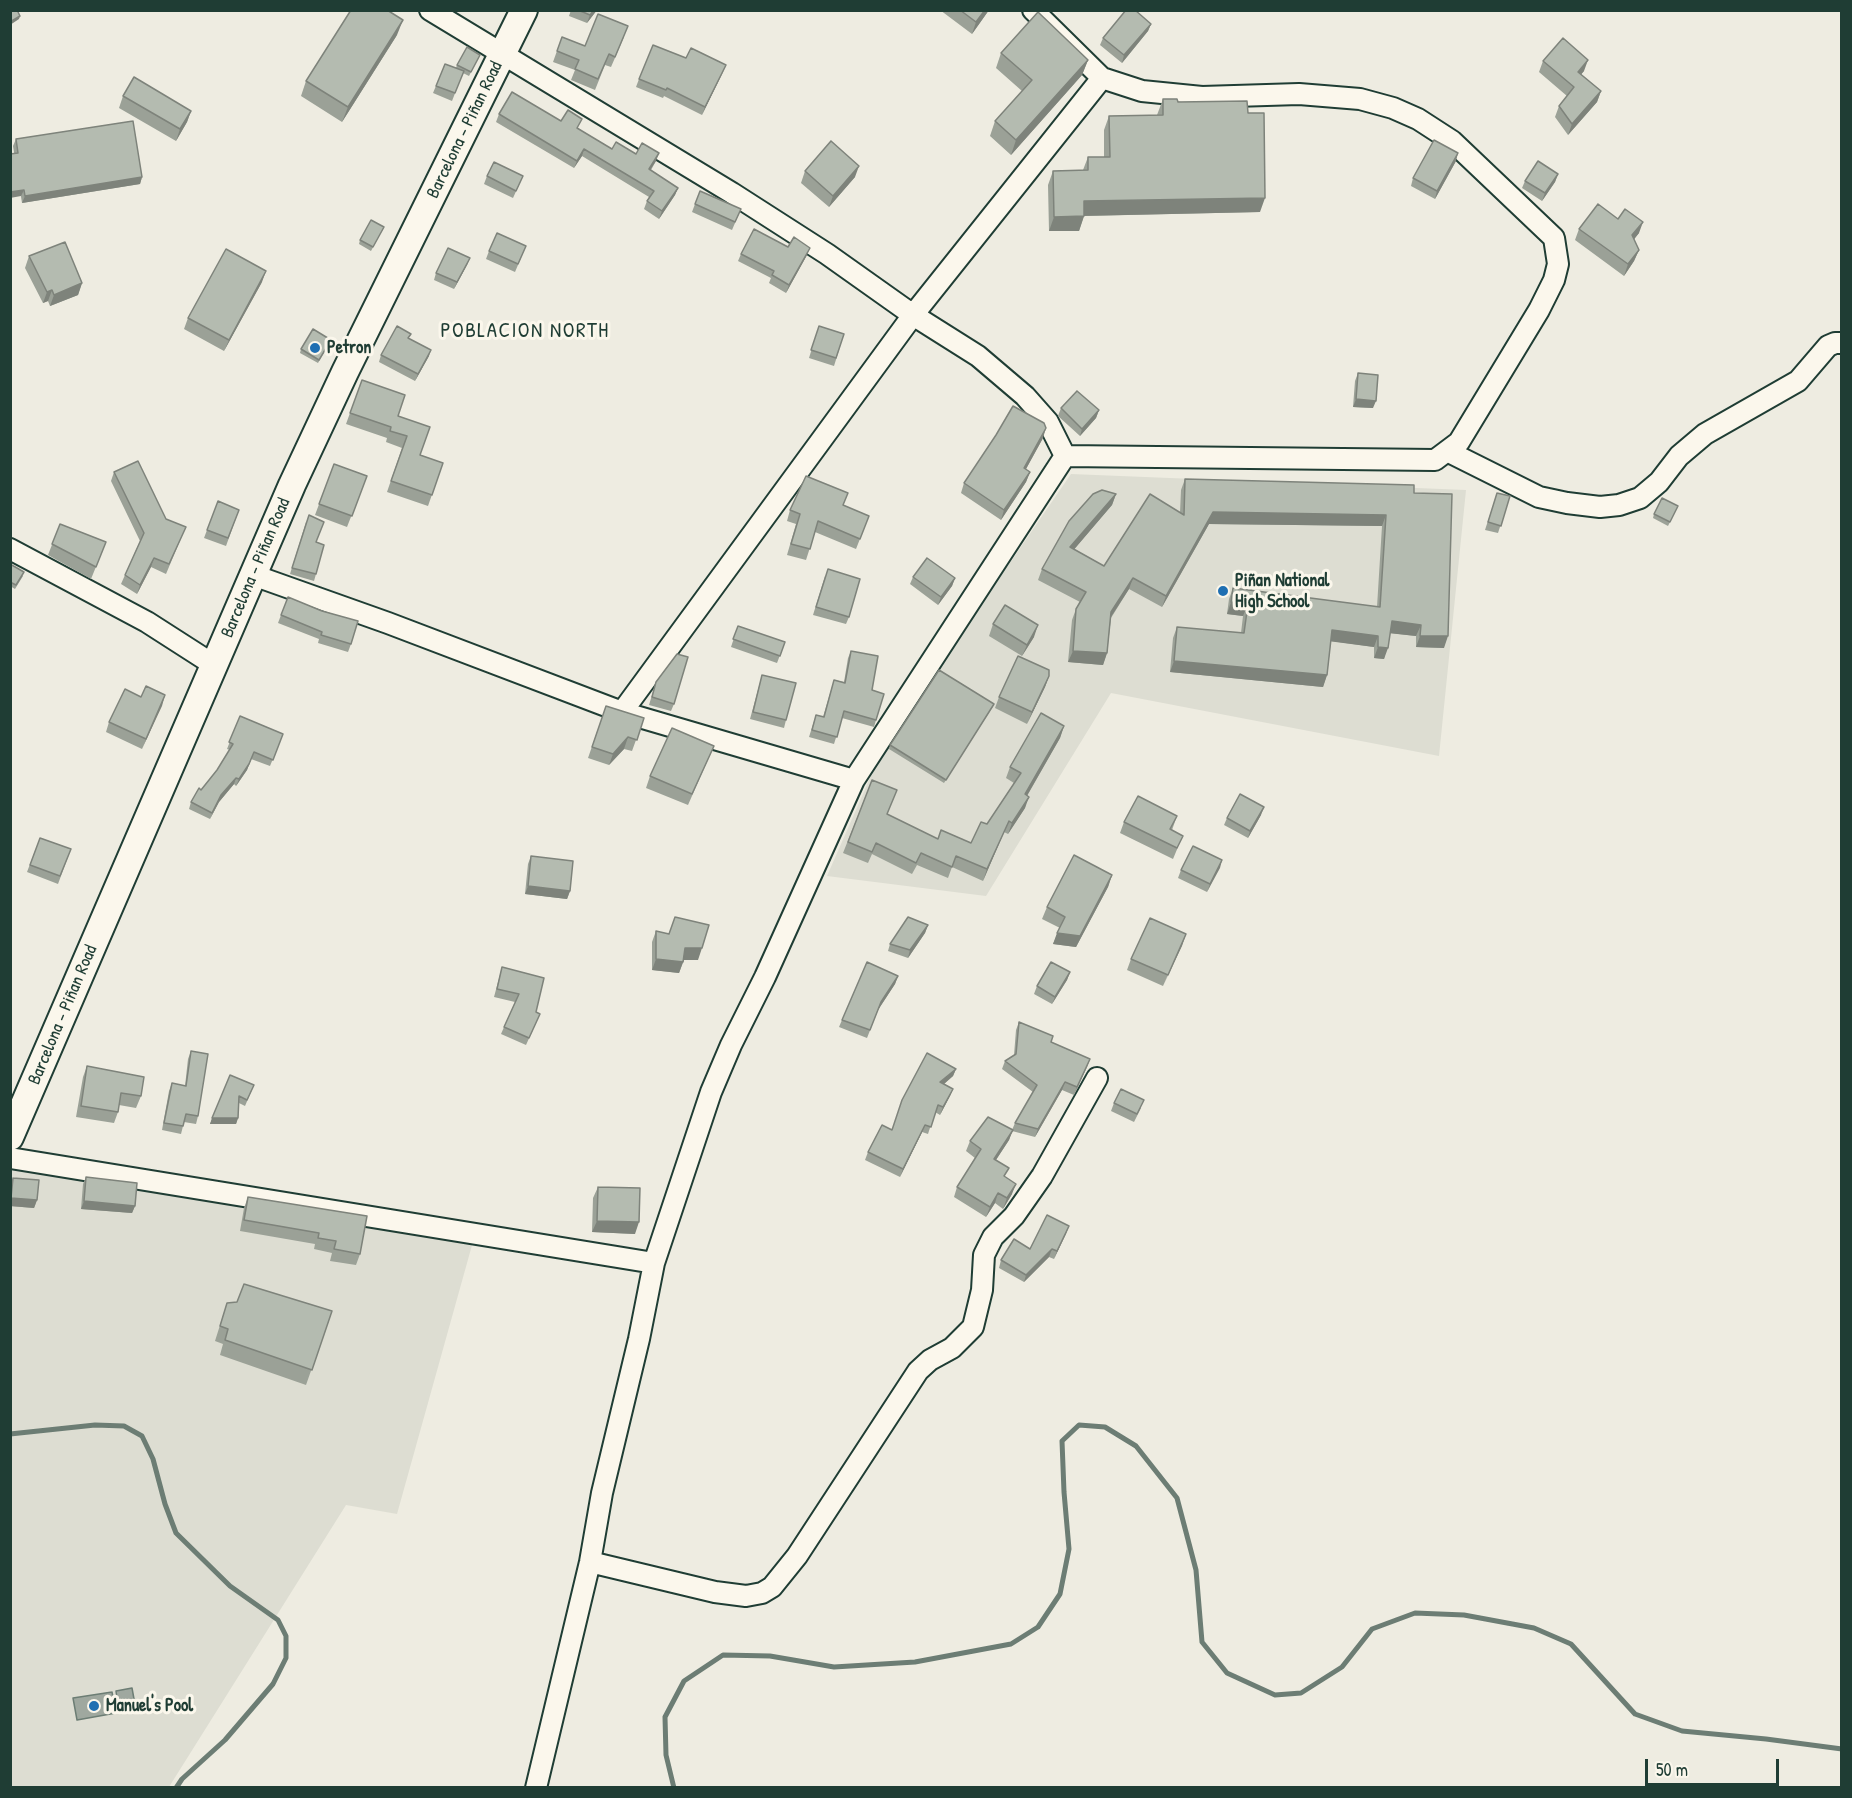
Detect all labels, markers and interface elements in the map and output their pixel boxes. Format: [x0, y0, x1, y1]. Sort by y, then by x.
street label: Barcelona - Piñan Road [422, 58, 508, 202]
district label: POBLACION NORTH [440, 318, 610, 344]
place label: Petron [327, 337, 371, 359]
marker: Petron [308, 341, 322, 355]
street label: Barcelona - Piñan Road [217, 495, 295, 641]
place label: Piñan National High School [1235, 570, 1329, 612]
marker: Piñan National High School [1216, 584, 1230, 598]
street label: Barcelona - Piñan Road [24, 942, 102, 1088]
place label: Manuel's Pool [106, 1695, 193, 1717]
marker: Manuel's Pool [87, 1699, 101, 1713]
scale bar [1648, 1747, 1782, 1785]
text: 50 m [1656, 1757, 1688, 1782]

